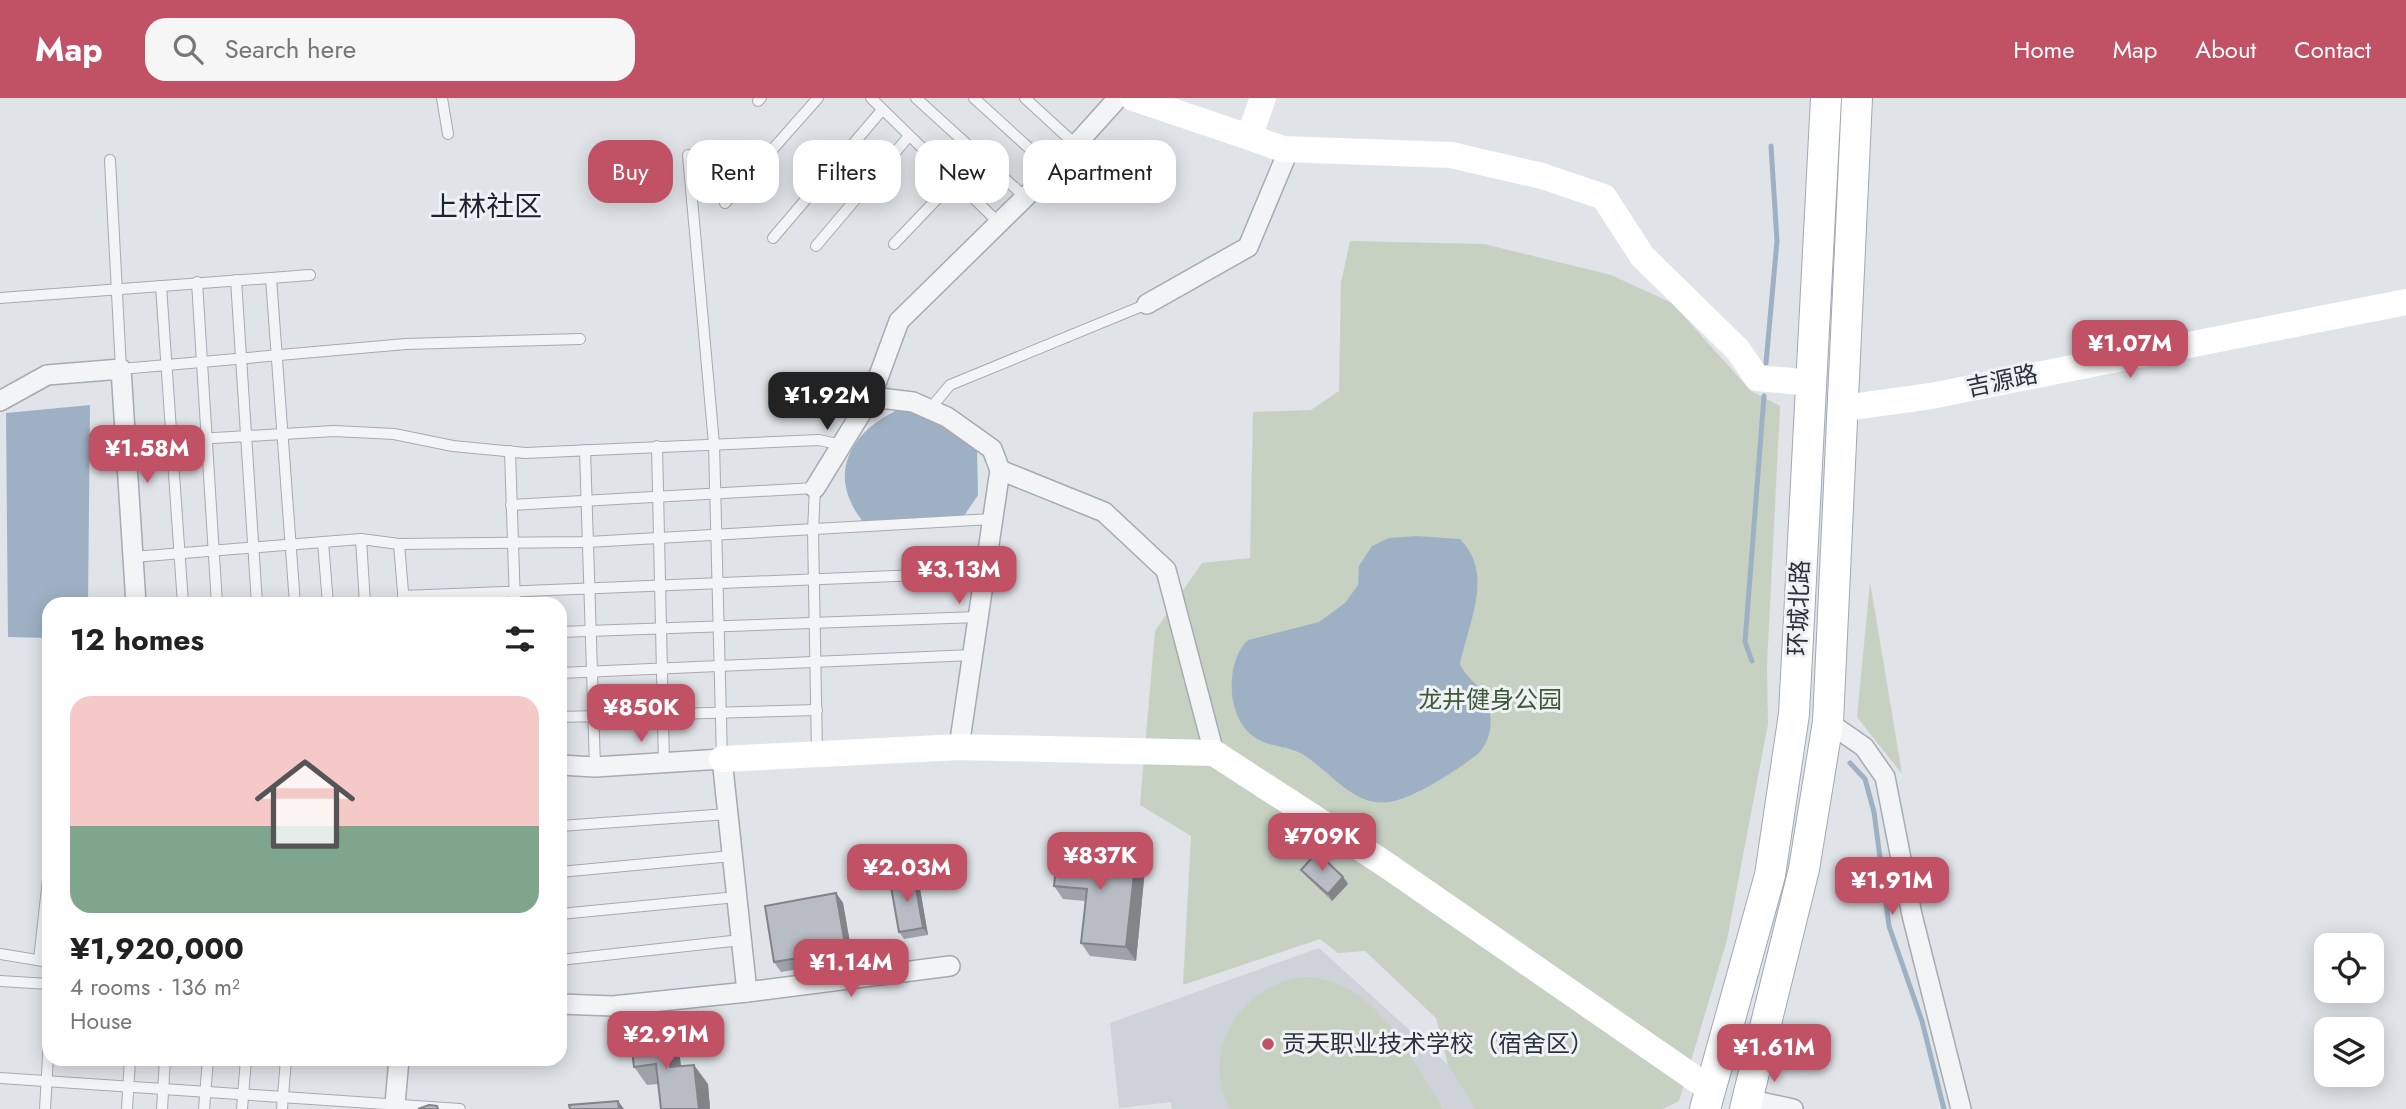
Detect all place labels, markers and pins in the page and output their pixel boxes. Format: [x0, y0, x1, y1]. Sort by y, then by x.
pin: ¥1.07M [2073, 320, 2187, 380]
pin: ¥1.92M [770, 372, 884, 432]
pin: ¥1.58M [90, 426, 204, 485]
pin: ¥3.13M [902, 546, 1016, 606]
pin: ¥850K [592, 684, 690, 744]
pin: ¥709K [1273, 814, 1371, 873]
pin: ¥837K [1051, 832, 1149, 892]
pin: ¥2.03M [850, 844, 964, 904]
pin: ¥1.91M [1835, 858, 1949, 917]
pin: ¥1.14M [794, 940, 908, 999]
pin: ¥2.91M [609, 1012, 723, 1071]
pin: ¥1.61M [1717, 1024, 1831, 1084]
place label: 贡天职业技术学校（宿舍区） [1282, 1026, 1594, 1061]
marker: 贡天职业技术学校（宿舍区） [1260, 1036, 1276, 1052]

